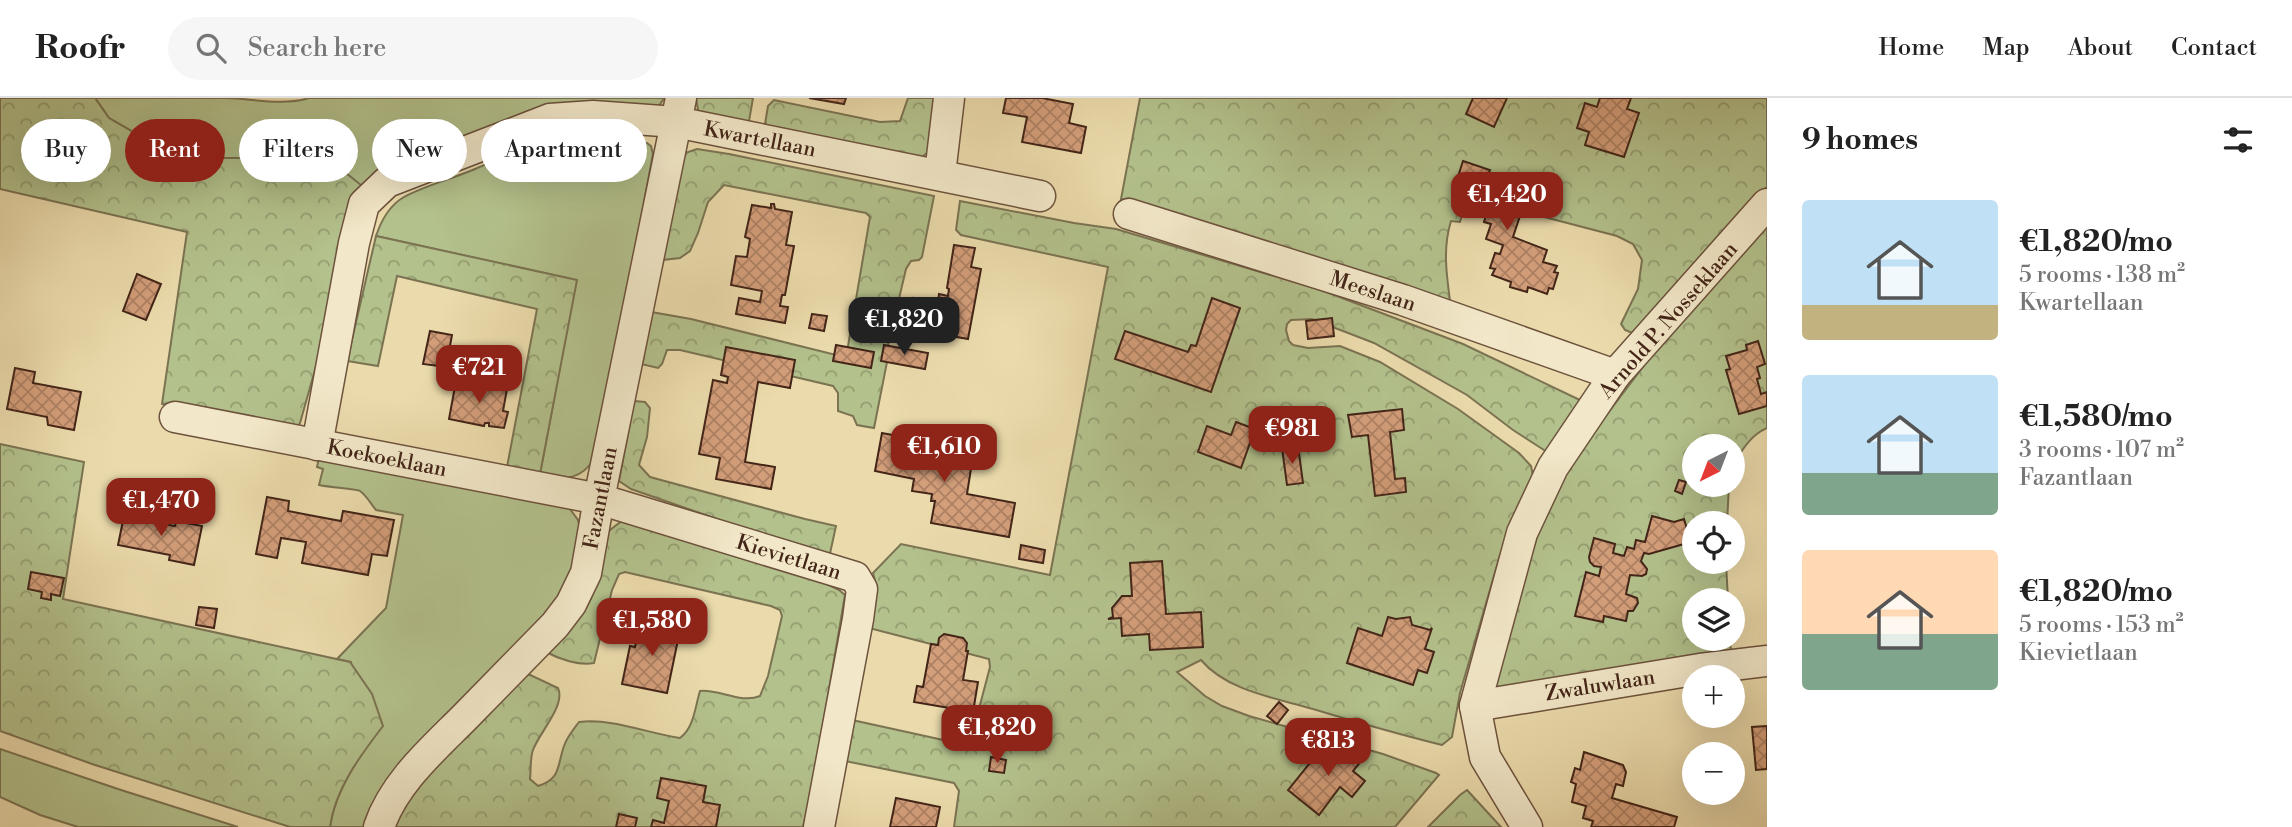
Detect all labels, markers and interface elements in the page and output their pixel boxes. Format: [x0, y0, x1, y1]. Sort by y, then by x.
search box [168, 17, 658, 80]
text: Roofr [35, 28, 126, 69]
icon: search [192, 29, 230, 67]
text: Search here [248, 32, 386, 64]
text: Home [1879, 33, 1944, 63]
text: Map [1982, 33, 2030, 63]
text: About [2068, 33, 2133, 63]
text: Contact [2171, 33, 2257, 63]
street label: Kwartellaan [701, 116, 819, 164]
chip: Buy [21, 119, 111, 182]
chip: Rent [125, 119, 225, 182]
chip: Filters [239, 119, 358, 182]
chip: New [372, 119, 467, 182]
chip: Apartment [481, 119, 647, 182]
text: 9 homes [1802, 121, 1918, 159]
icon: filters [2219, 121, 2257, 159]
pin: €1,420 [1450, 172, 1564, 232]
text: €1,420 [1467, 181, 1547, 209]
text: €1,820/mo [2019, 223, 2173, 261]
icon: home [1858, 228, 1942, 312]
street label: Arnold P. Nosseklaan [1593, 237, 1744, 405]
text: 5 rooms · 138 m² [2019, 261, 2185, 289]
street label: Meeslaan [1326, 266, 1419, 318]
text: Kwartellaan [2019, 289, 2144, 317]
pin: €1,820 [847, 298, 961, 357]
text: €1,820 [864, 306, 944, 334]
pin: €721 [438, 345, 520, 405]
text: €721 [452, 354, 506, 382]
text: €1,580/mo [2019, 398, 2173, 436]
icon: home [1858, 403, 1942, 487]
pin: €981 [1251, 406, 1333, 466]
text: €981 [1265, 415, 1319, 443]
pin: €1,610 [887, 424, 1001, 484]
text: €1,610 [907, 433, 981, 461]
north arrow [1682, 434, 1745, 497]
map controls [1682, 434, 1745, 805]
street label: Koekoeklaan [325, 435, 449, 483]
text: 3 rooms · 107 m² [2019, 436, 2184, 464]
street label: Fazantlaan [578, 444, 624, 552]
text: Fazantlaan [2019, 464, 2133, 492]
pin: €1,470 [104, 478, 218, 538]
text: €1,470 [122, 487, 200, 515]
button: locate [1682, 511, 1745, 574]
street label: Kievietlaan [733, 530, 845, 586]
text: €1,820/mo [2019, 573, 2173, 611]
icon: home [1858, 578, 1942, 662]
button: layers [1682, 588, 1745, 651]
pin: €1,580 [595, 598, 709, 658]
text: €1,580 [612, 607, 692, 635]
text: 5 rooms · 153 m² [2019, 611, 2184, 639]
text: Kievietlaan [2019, 639, 2138, 667]
street label: Zwaluwlaan [1543, 664, 1658, 708]
button: + [1682, 665, 1745, 728]
pin: €1,820 [940, 706, 1054, 765]
text: €1,820 [957, 714, 1037, 742]
pin: €813 [1287, 718, 1369, 778]
text: €813 [1301, 727, 1355, 755]
button: − [1682, 742, 1745, 805]

